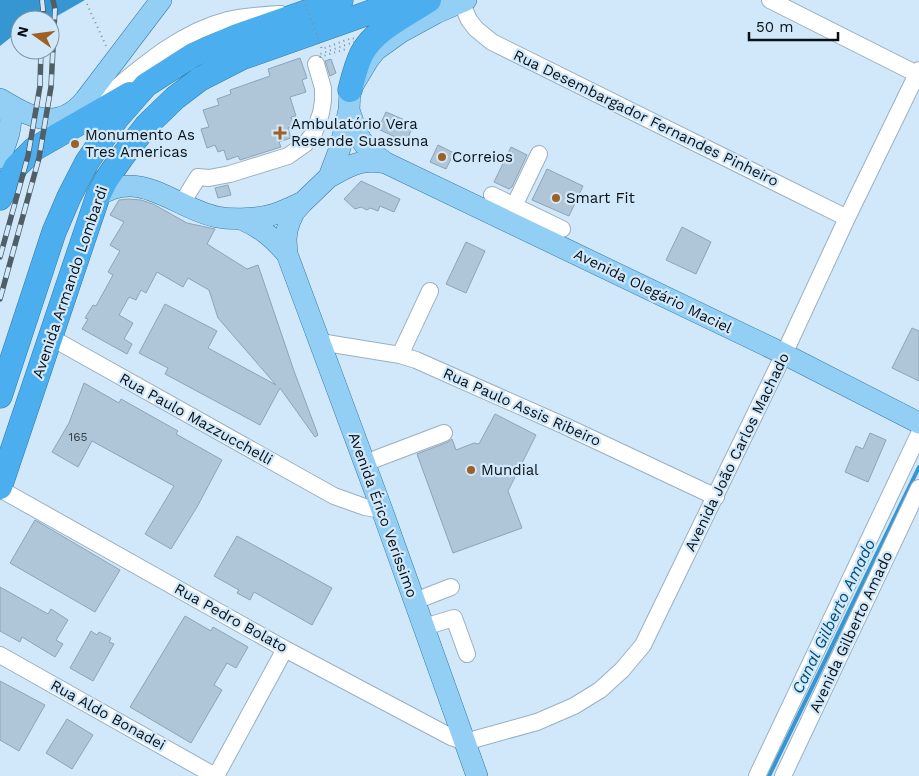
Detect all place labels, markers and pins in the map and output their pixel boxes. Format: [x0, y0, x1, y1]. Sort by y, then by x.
place label: Ambulatório Vera Resende Suassuna [291, 115, 429, 150]
place label: Monumento As Tres Americas [85, 126, 195, 161]
marker: Ambulatório Vera Resende Suassuna [273, 126, 287, 140]
marker: Monumento As Tres Americas [69, 138, 81, 150]
place label: Correios [452, 148, 513, 166]
marker: Correios [436, 151, 448, 163]
place label: Smart Fit [566, 189, 636, 207]
marker: Smart Fit [550, 192, 562, 204]
place label: Mundial [481, 461, 539, 479]
marker: Mundial [465, 464, 477, 476]

